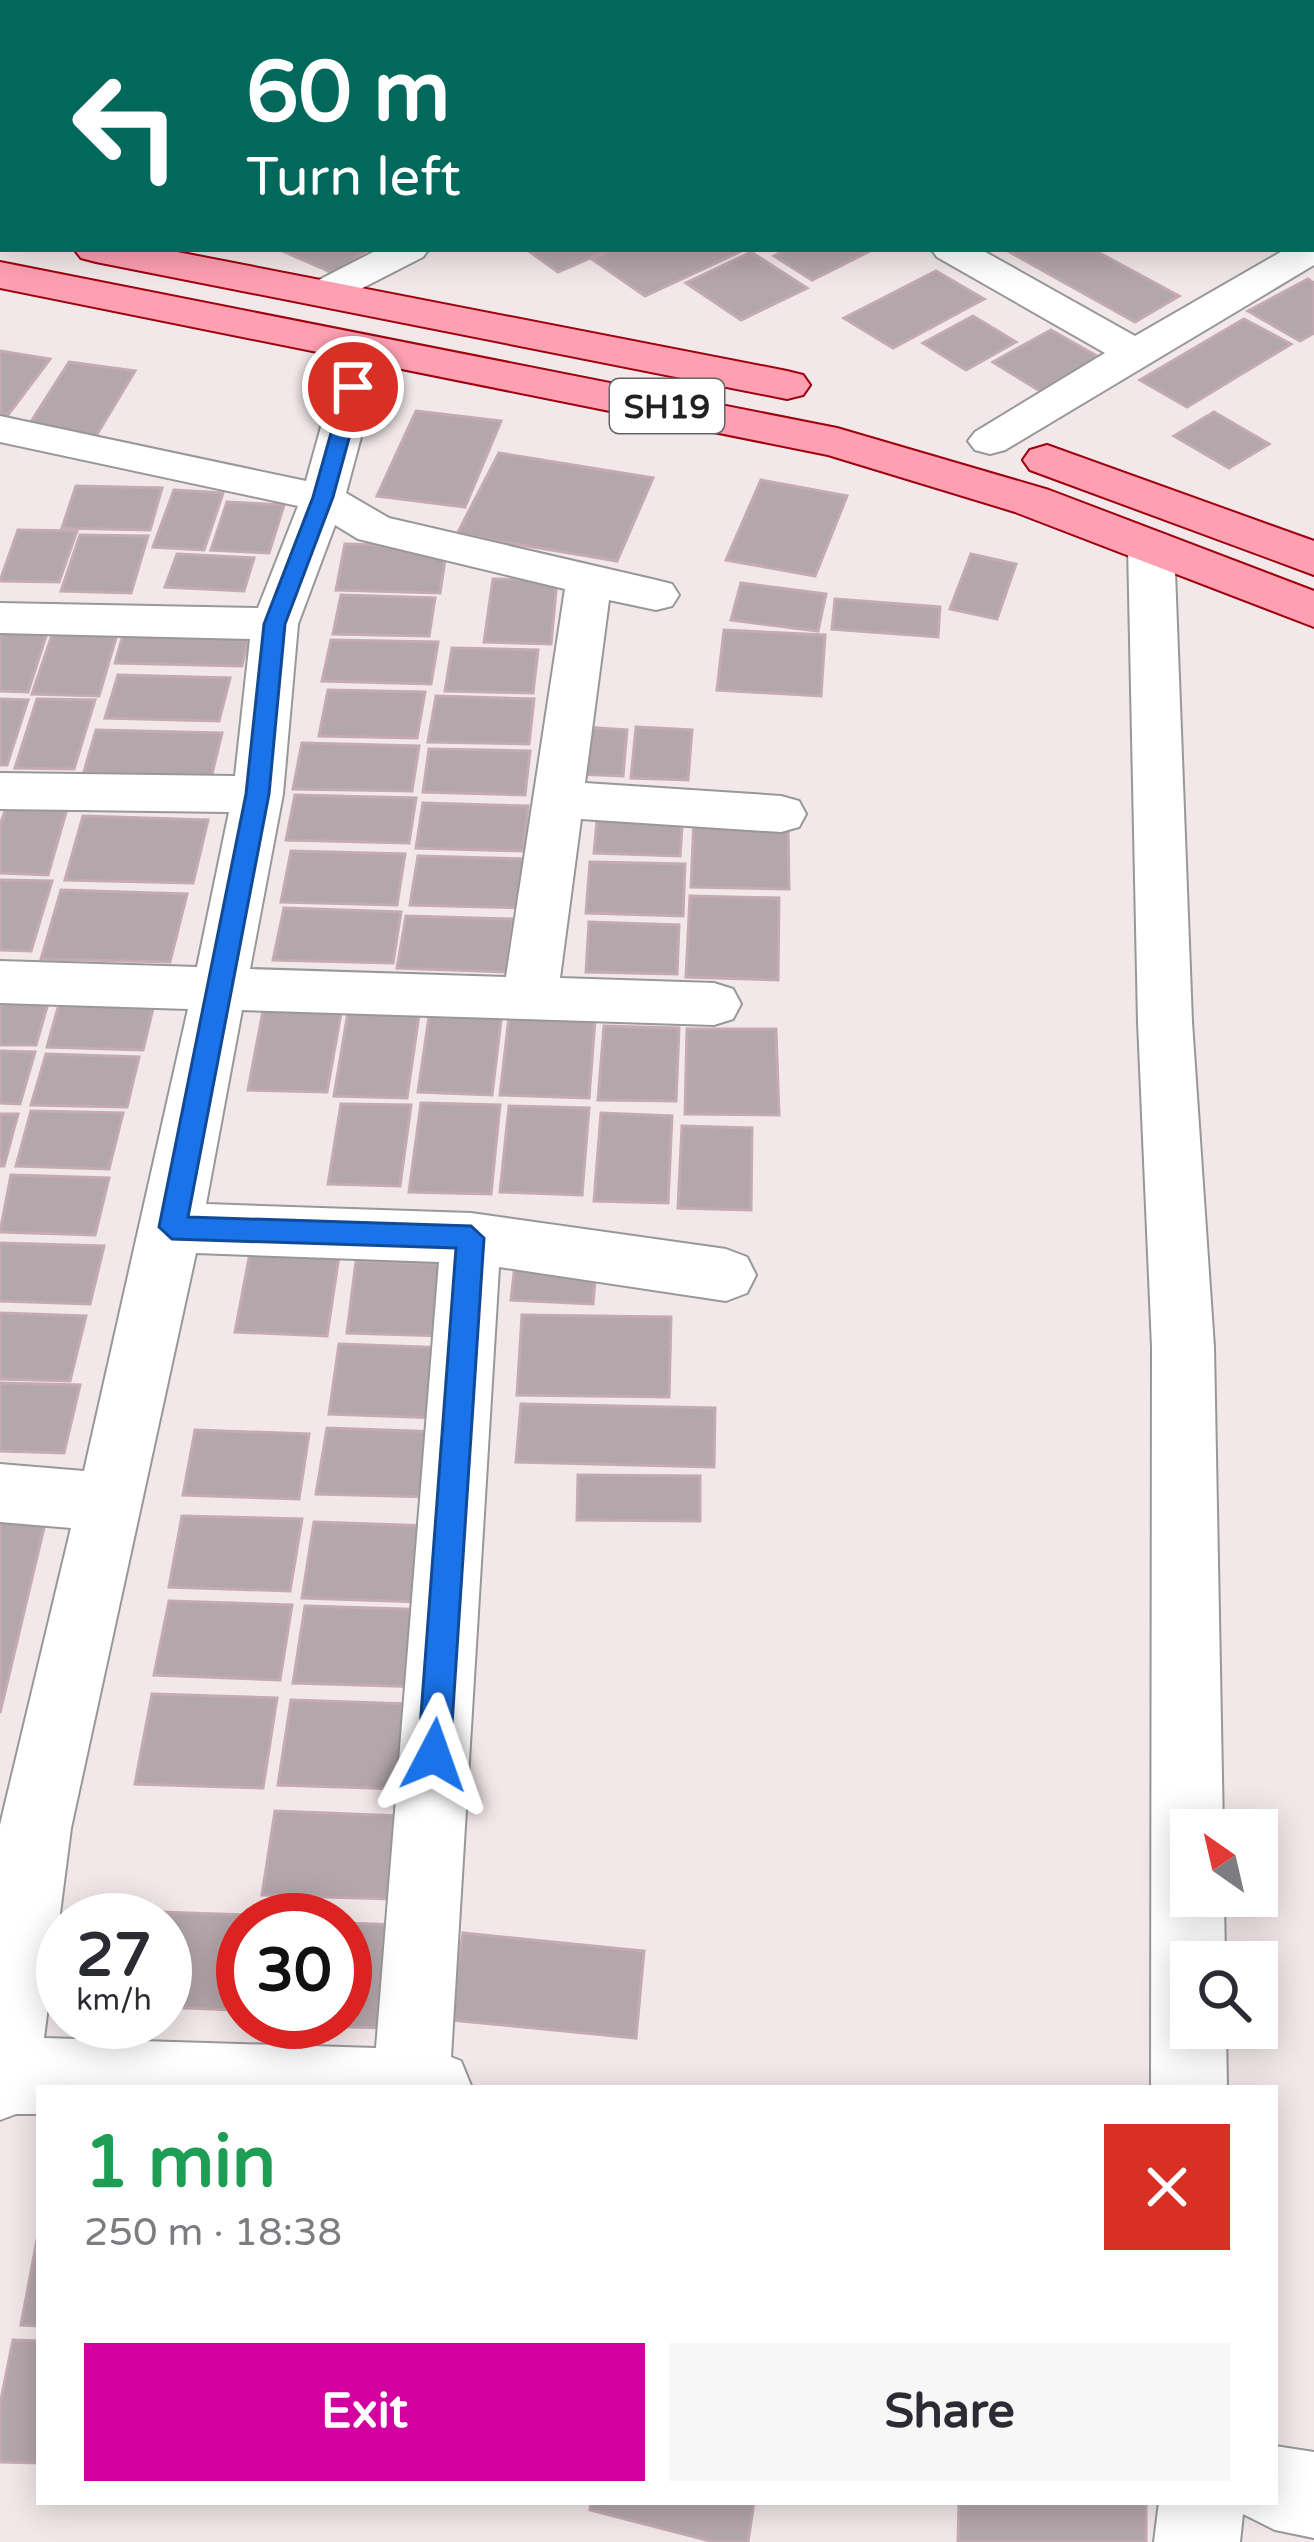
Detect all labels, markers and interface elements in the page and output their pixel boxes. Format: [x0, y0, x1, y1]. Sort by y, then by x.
text: 60 m [246, 43, 450, 144]
icon: left [48, 48, 204, 204]
text: Turn left [246, 145, 461, 210]
pin [302, 336, 404, 438]
icon: arrive [320, 354, 386, 420]
road number: SH19 [610, 379, 724, 433]
position arrow [371, 1692, 497, 1818]
north arrow [1170, 1809, 1278, 1917]
map controls [1170, 1809, 1278, 2049]
speed limit sign: 30 [216, 1893, 372, 2049]
text: 27 [76, 1920, 152, 1992]
button: search [1170, 1941, 1278, 2049]
text: km/h [76, 1982, 152, 2019]
text: 1 min [84, 2120, 276, 2207]
button: close [1104, 2124, 1230, 2250]
text: 250 m · 18:38 [84, 2209, 342, 2256]
button: Exit [84, 2343, 645, 2481]
button: Share [669, 2343, 1230, 2481]

